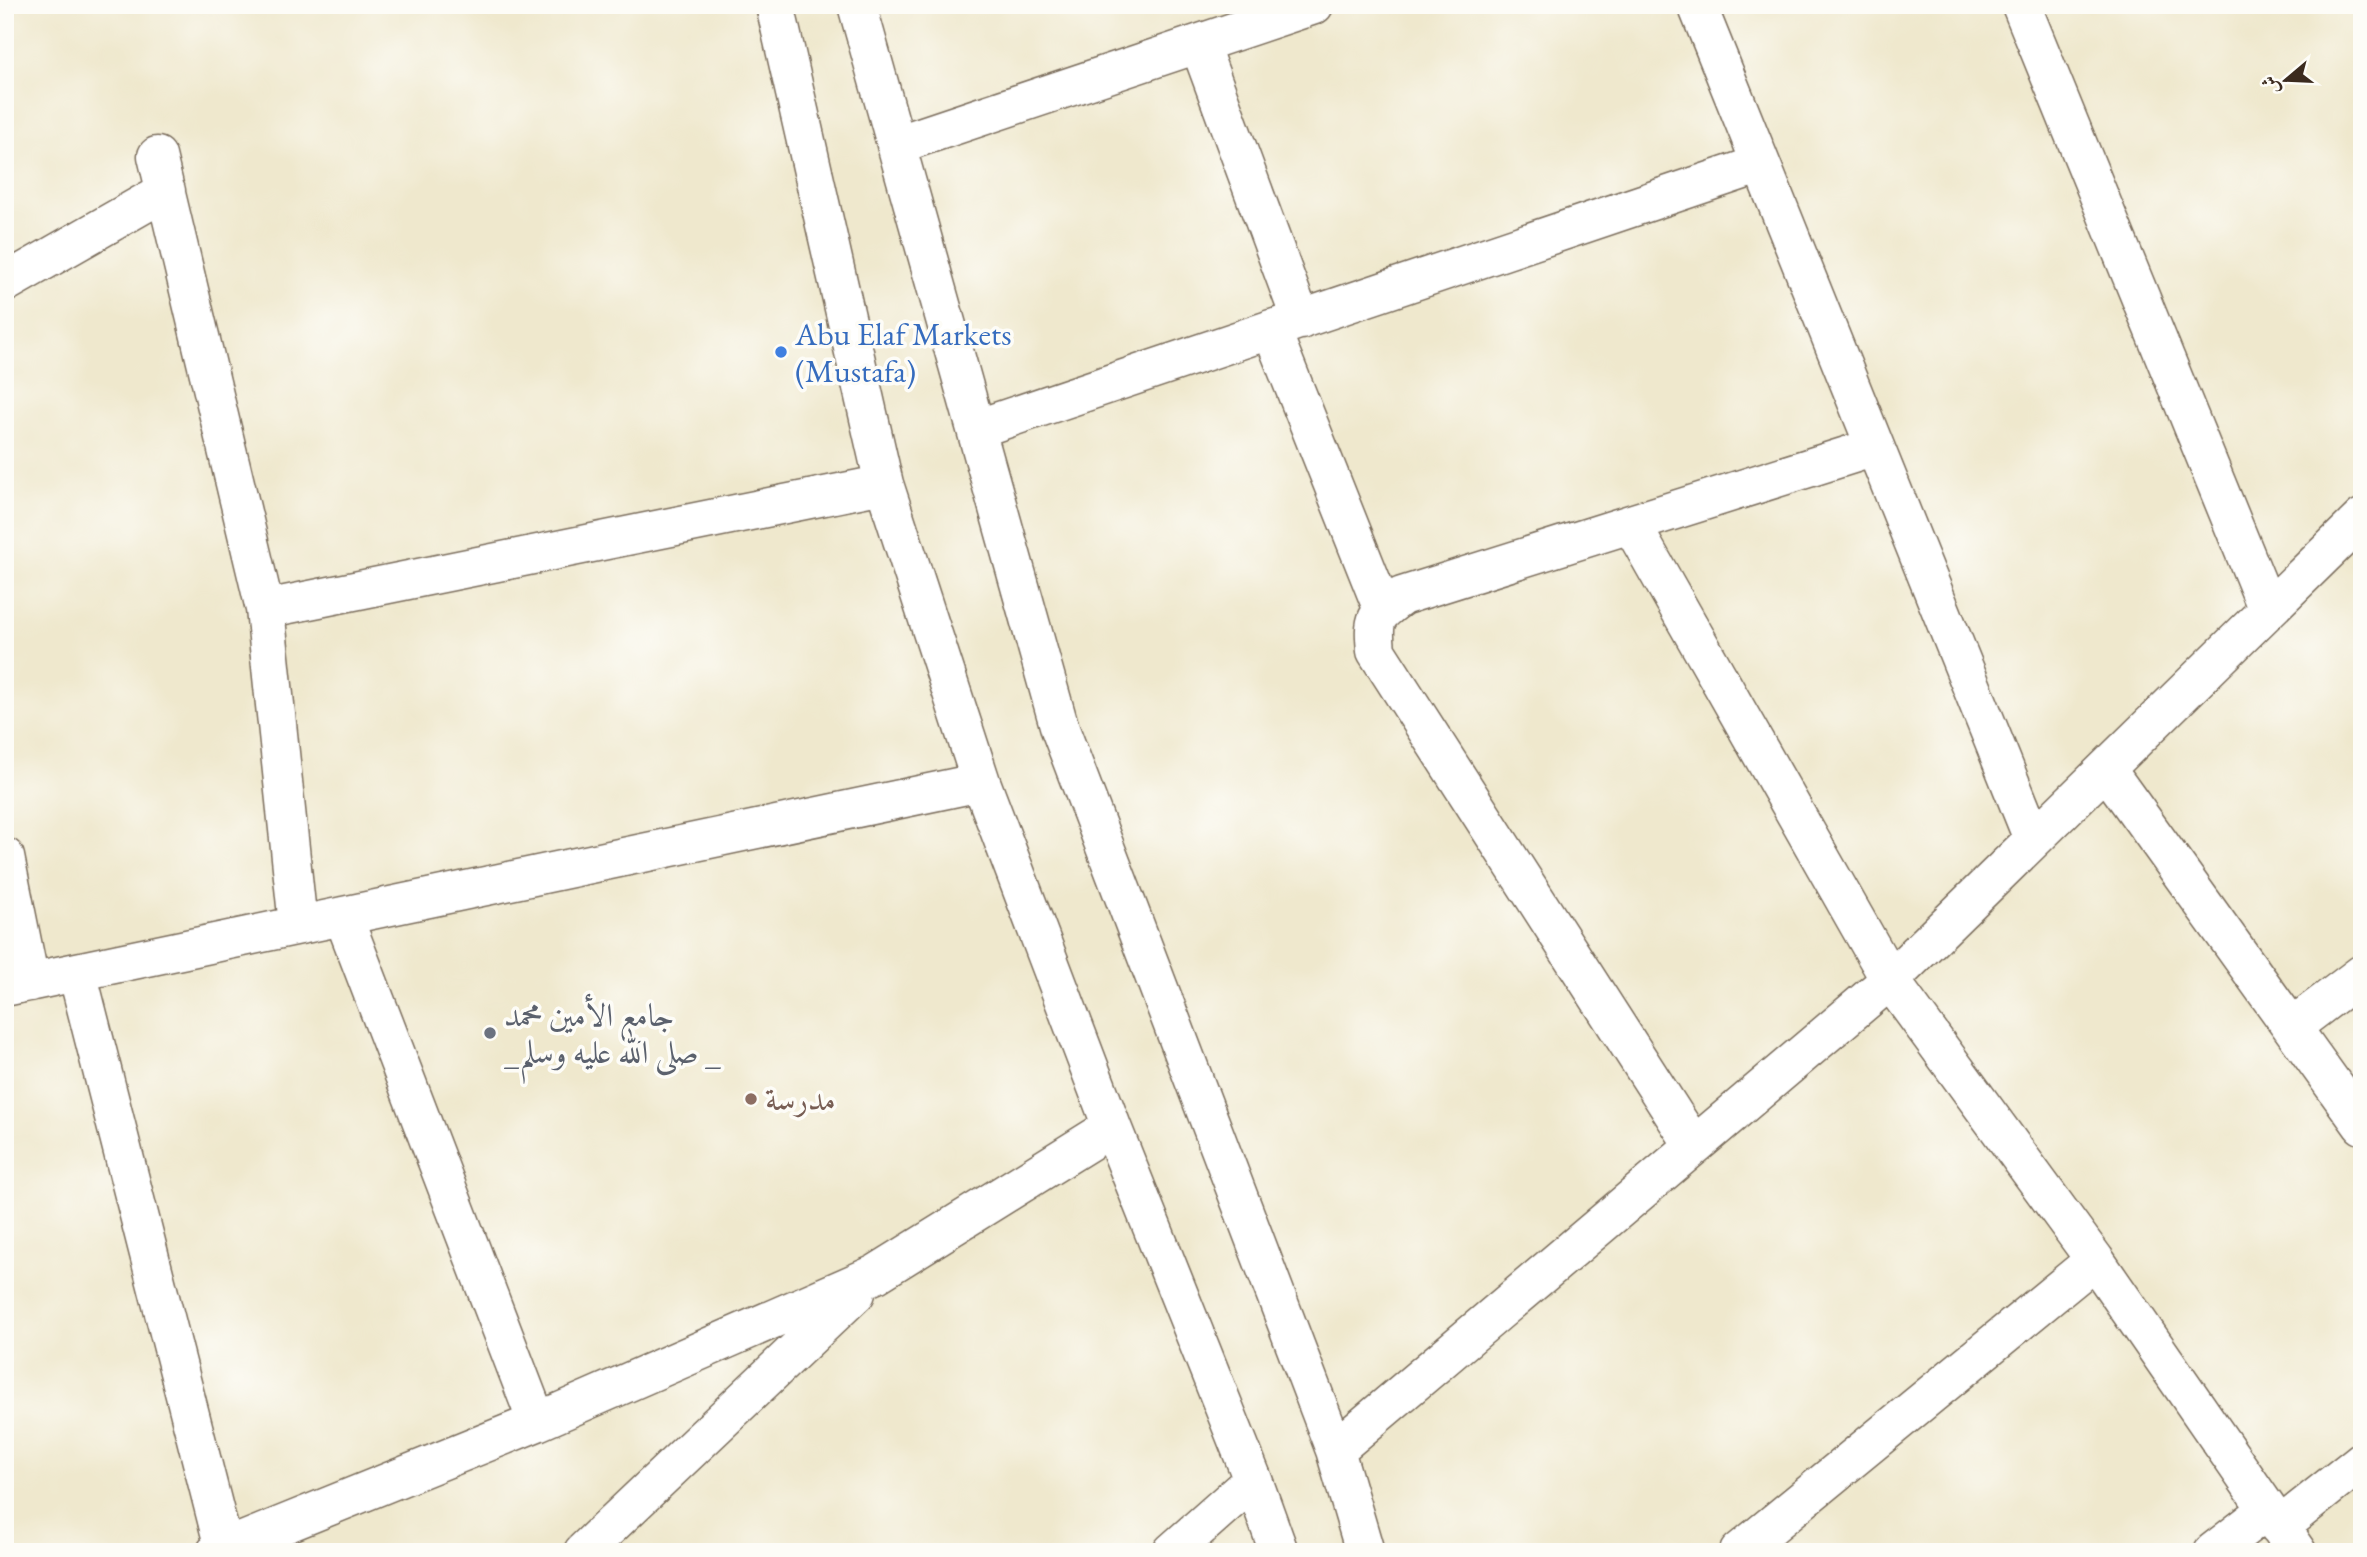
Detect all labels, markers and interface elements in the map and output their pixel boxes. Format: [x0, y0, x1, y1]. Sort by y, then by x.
north arrow [2252, 46, 2322, 116]
text: ش [2256, 72, 2285, 98]
place label: Abu Elaf Markets (Mustafa) [794, 313, 1011, 392]
marker: Abu Elaf Markets (Mustafa) [773, 344, 789, 360]
place label: جامع الأمين محمد _صلى الله عليه وسلم _ [504, 993, 722, 1084]
marker: جامع الأمين محمد _صلى الله عليه وسلم _ [482, 1025, 498, 1041]
place label: مدرسة [765, 1078, 836, 1120]
marker: مدرسة [743, 1091, 759, 1107]

